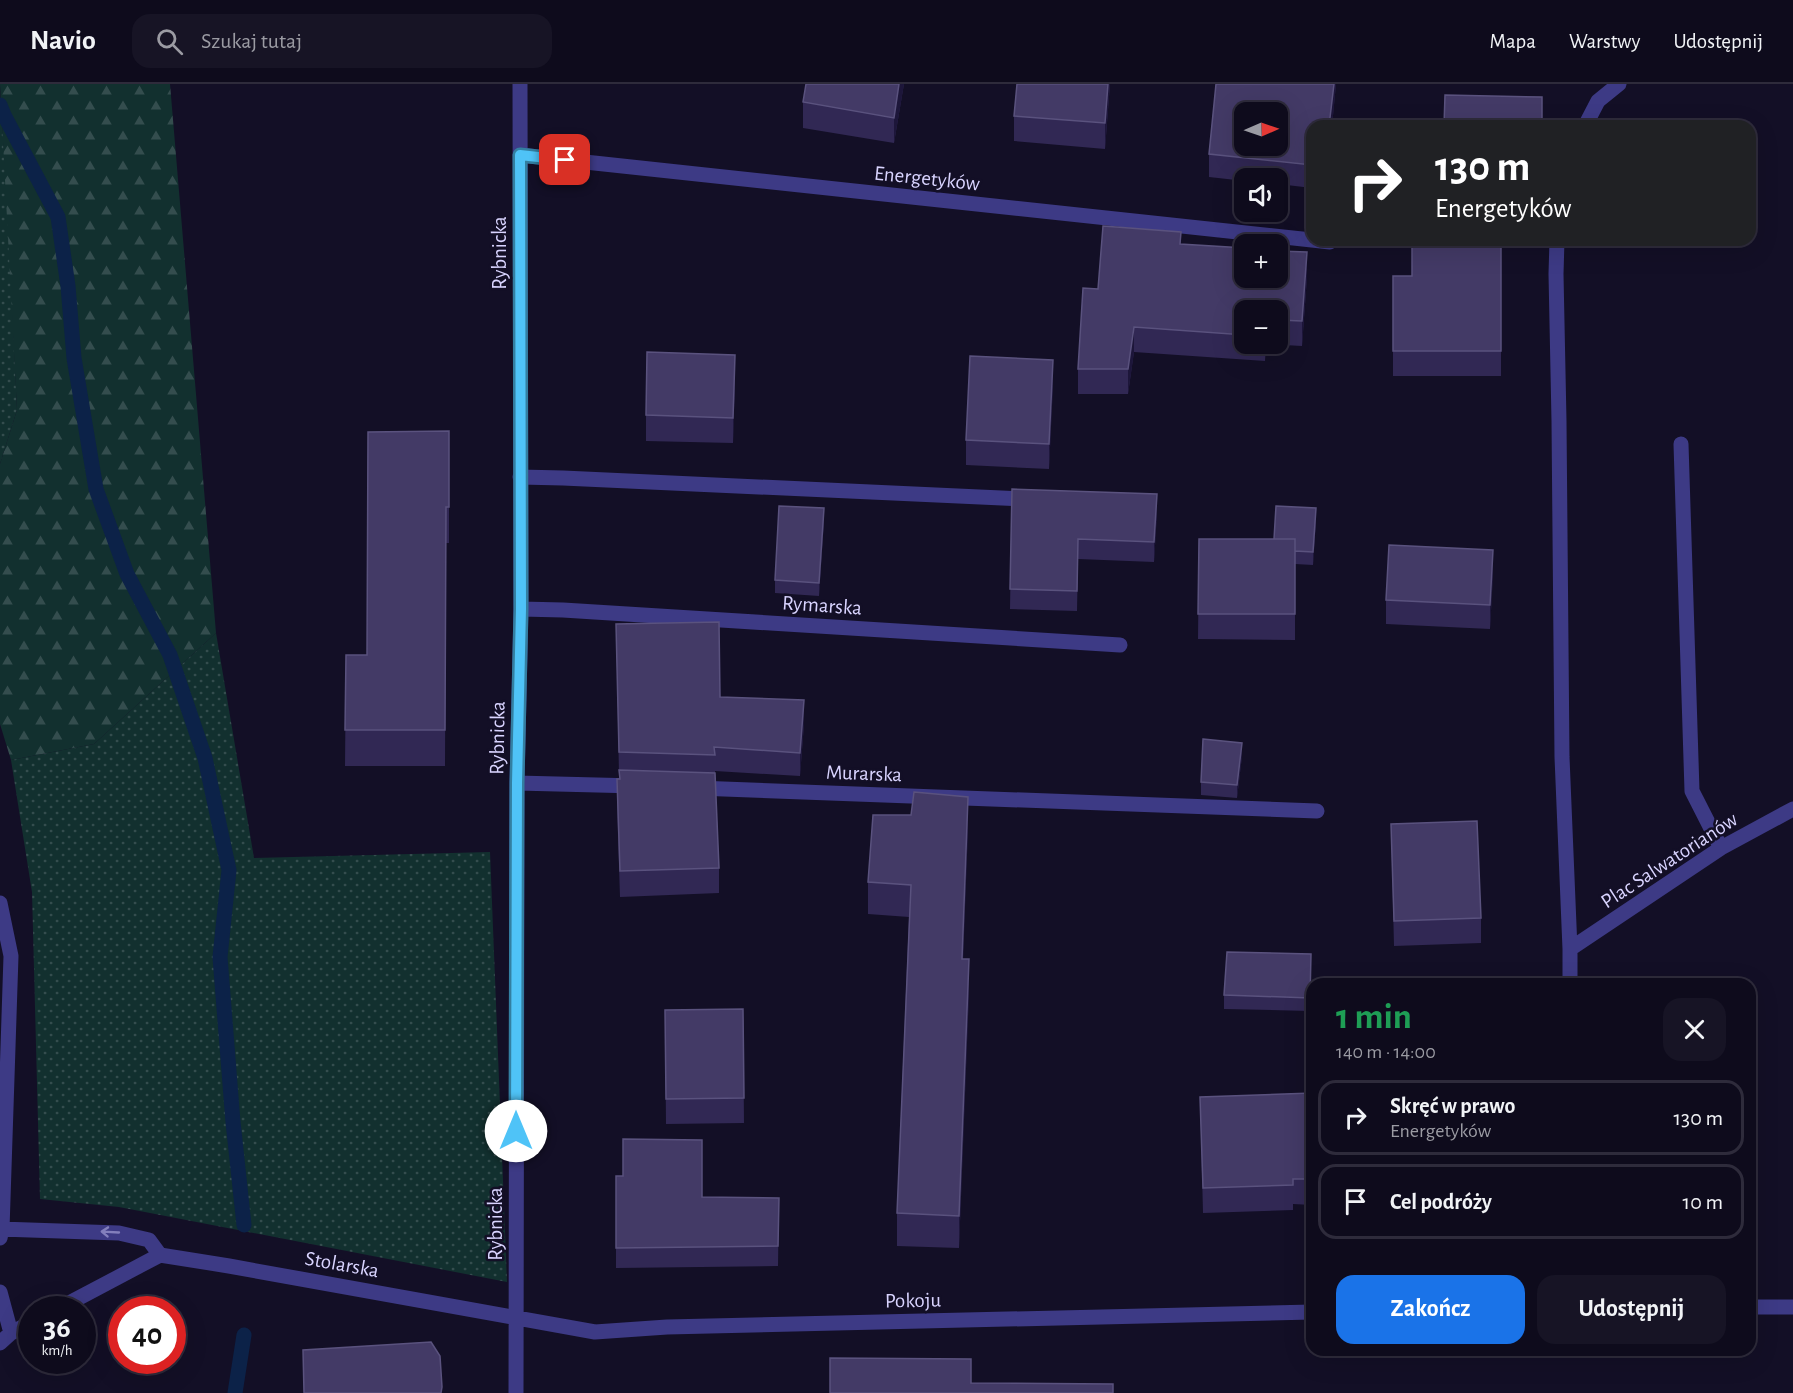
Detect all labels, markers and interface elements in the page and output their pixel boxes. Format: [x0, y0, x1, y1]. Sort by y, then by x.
search box [132, 14, 552, 68]
icon: search [153, 25, 186, 58]
text: Navio [30, 27, 96, 55]
text: Szukaj tutaj [201, 30, 302, 52]
text: Mapa [1490, 31, 1536, 52]
text: Warstwy [1569, 31, 1640, 52]
text: Udostępnij [1673, 31, 1763, 52]
north arrow [1234, 102, 1288, 156]
map controls [1234, 102, 1288, 354]
pin [539, 134, 590, 185]
icon: arrive [548, 143, 581, 176]
icon: right [1336, 144, 1414, 222]
text: 130 m [1435, 146, 1530, 188]
street label: Energetyków [873, 163, 981, 194]
button: sound [1234, 168, 1288, 222]
text: Energetyków [1435, 195, 1572, 222]
street label: Rybnicka [489, 216, 510, 290]
button: + [1234, 234, 1288, 288]
button: − [1234, 300, 1288, 354]
street label: Rymarska [781, 592, 863, 619]
street label: Rybnicka [486, 701, 509, 775]
street label: Murarska [826, 762, 903, 785]
street label: Plac Salwatorianów [1597, 809, 1741, 912]
button: close [1663, 998, 1726, 1061]
text: 1 min [1336, 999, 1412, 1035]
text: 140 m · 14:00 [1336, 1042, 1436, 1062]
text: Skręć w prawo [1390, 1095, 1515, 1117]
position arrow [484, 1099, 548, 1163]
icon: right [1339, 1101, 1372, 1134]
text: 130 m [1674, 1107, 1723, 1129]
text: Energetyków [1390, 1121, 1491, 1141]
icon: arrive [1339, 1185, 1372, 1218]
street label: Rybnicka [485, 1187, 506, 1261]
text: Cel podróży [1390, 1191, 1492, 1213]
text: 10 m [1683, 1191, 1723, 1213]
one-way arrow [100, 1227, 120, 1238]
street label: Stolarska [303, 1248, 381, 1281]
button: Zakończ [1336, 1275, 1525, 1344]
button: Udostępnij [1537, 1275, 1726, 1344]
street label: Pokoju [885, 1290, 942, 1311]
speed limit sign: 40 [108, 1296, 186, 1374]
text: 36 [43, 1313, 71, 1343]
text: km/h [42, 1343, 72, 1358]

